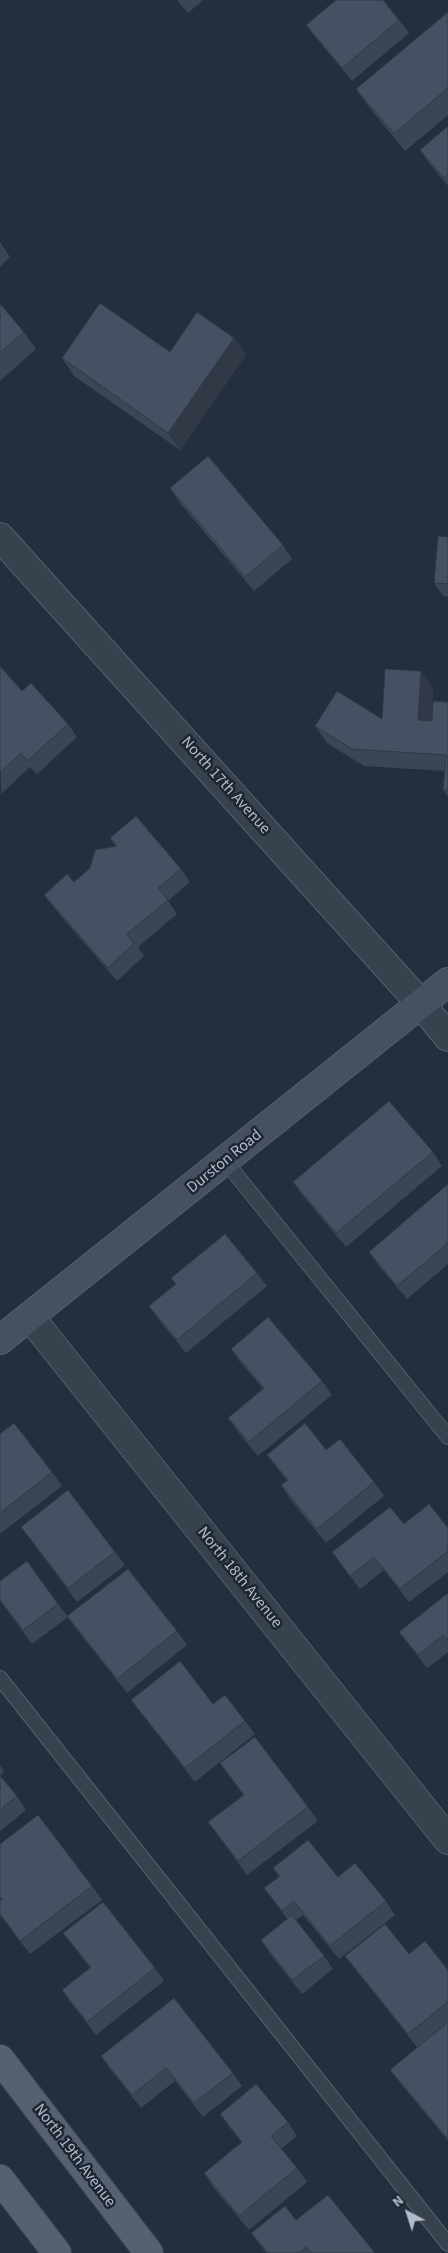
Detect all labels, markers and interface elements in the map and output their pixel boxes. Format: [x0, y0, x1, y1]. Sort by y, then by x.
street label: North 17th Avenue [176, 733, 274, 839]
street label: Durston Road [184, 1126, 266, 1198]
street label: North 18th Avenue [192, 1524, 286, 1632]
street label: North 19th Avenue [29, 2101, 119, 2211]
north arrow [383, 2188, 433, 2238]
text: N [388, 2191, 408, 2212]

